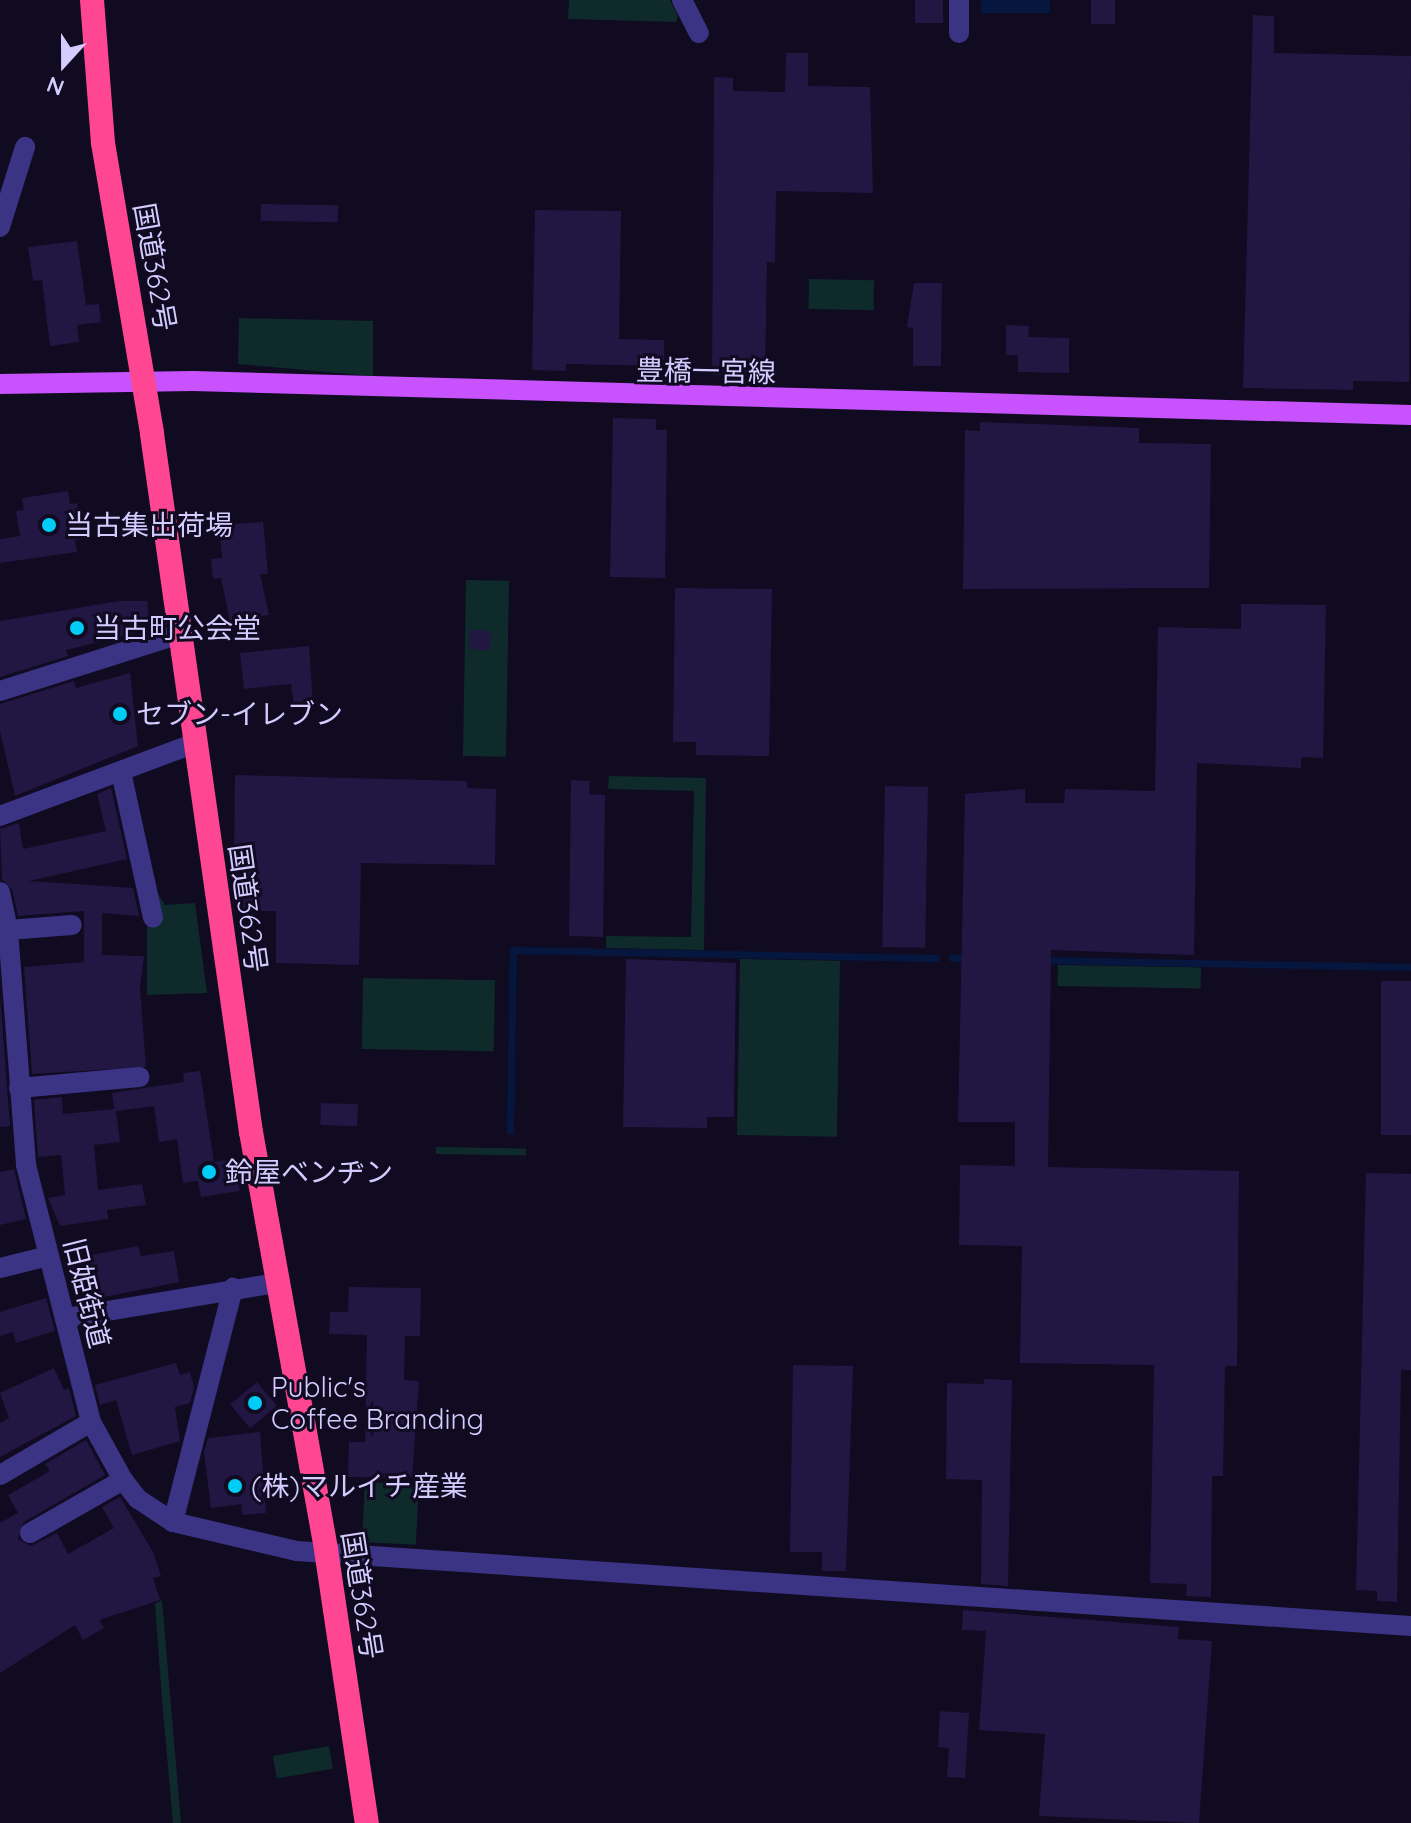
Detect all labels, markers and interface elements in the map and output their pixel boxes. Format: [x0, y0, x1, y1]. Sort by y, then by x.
north arrow [24, 24, 104, 104]
text: N [43, 70, 68, 102]
street label: 国道362号 [127, 200, 183, 334]
street label: 豊橋一宮線 [636, 353, 776, 389]
place label: 当古集出荷場 [65, 508, 233, 542]
marker: 当古集出荷場 [40, 516, 58, 534]
place label: 当古町公会堂 [93, 611, 261, 645]
marker: 当古町公会堂 [68, 619, 86, 637]
place label: セブン-イレブン [136, 697, 343, 731]
marker: セブン-イレブン [111, 705, 129, 723]
street label: 国道362号 [222, 842, 274, 974]
place label: 鈴屋ベンヂン [225, 1155, 393, 1189]
marker: 鈴屋ベンヂン [200, 1163, 218, 1181]
street label: 旧姫街道 [57, 1235, 117, 1351]
place label: Public's Coffee Branding [271, 1370, 484, 1436]
marker: Public's Coffee Branding [246, 1394, 264, 1412]
place label: (株)マルイチ産業 [251, 1469, 468, 1503]
marker: (株)マルイチ産業 [226, 1477, 244, 1495]
street label: 国道362号 [335, 1529, 389, 1661]

